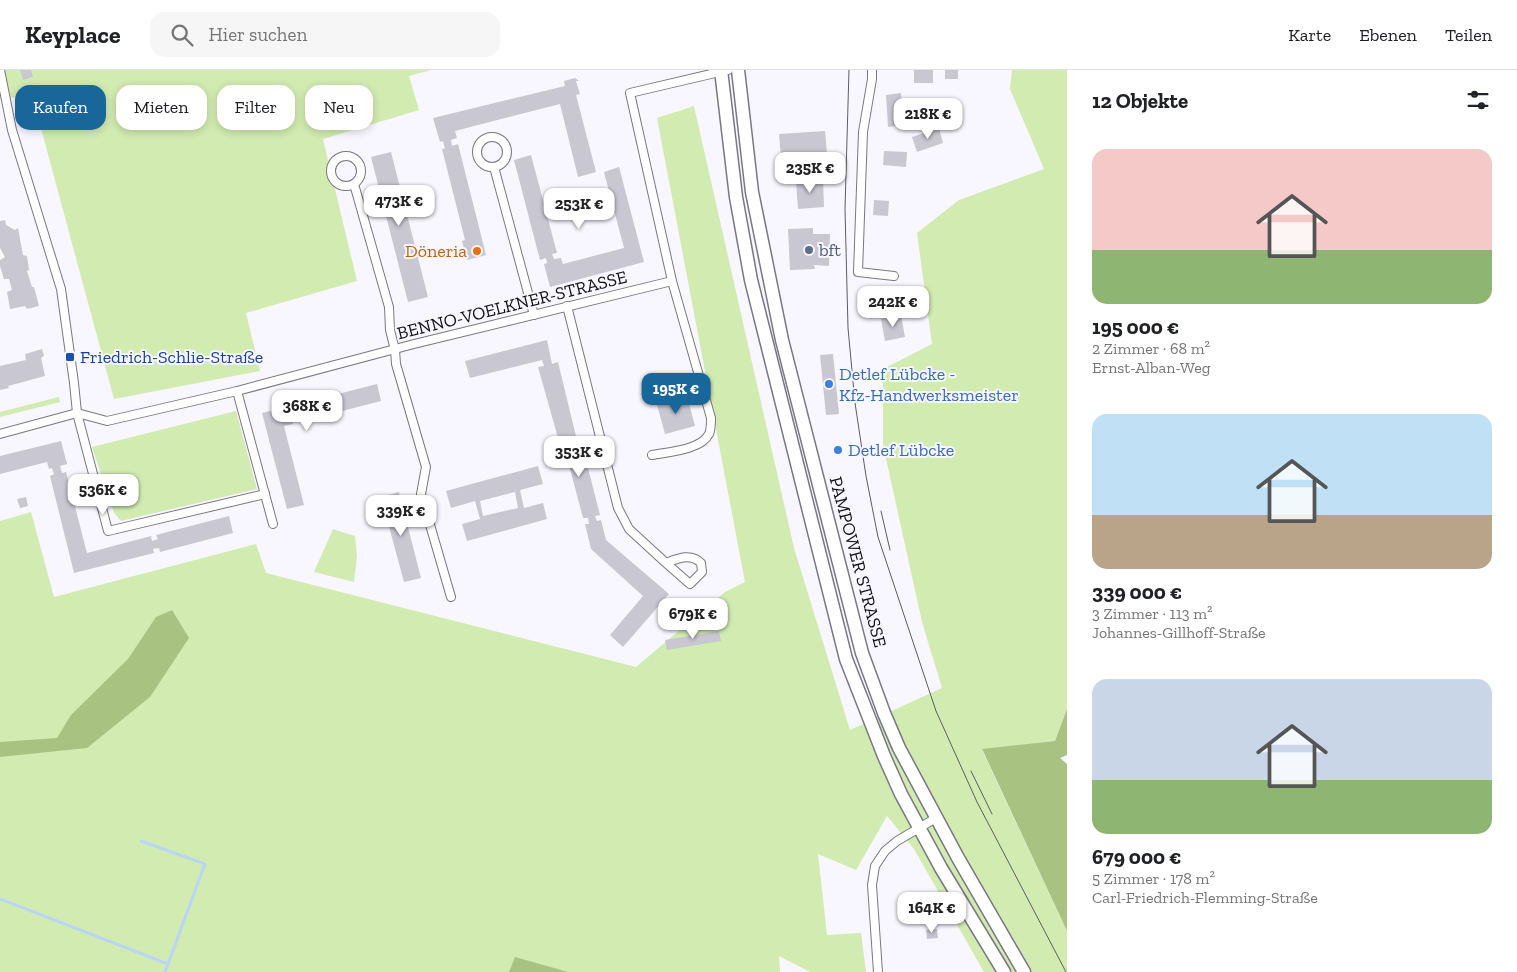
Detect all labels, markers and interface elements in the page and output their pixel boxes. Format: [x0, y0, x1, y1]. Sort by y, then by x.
search box [150, 12, 500, 57]
text: Keyplace [25, 20, 120, 49]
icon: search [168, 21, 196, 49]
text: Hier suchen [208, 23, 307, 46]
text: Karte [1288, 24, 1331, 46]
text: Ebenen [1359, 24, 1417, 46]
text: Teilen [1445, 24, 1492, 46]
chip: Kaufen [15, 85, 106, 130]
chip: Mieten [116, 85, 207, 130]
chip: Filter [217, 85, 295, 130]
chip: Neu [305, 85, 373, 130]
icon: filters [1464, 86, 1492, 114]
text: 12 Objekte [1092, 88, 1188, 113]
pin: 218K € [887, 98, 969, 140]
text: 218K € [905, 104, 951, 123]
pin: 235K € [769, 152, 851, 194]
text: 235K € [786, 158, 834, 177]
icon: home [1247, 181, 1337, 271]
pin: 473K € [358, 184, 440, 227]
pin: 253K € [538, 188, 620, 230]
text: 473K € [375, 191, 423, 210]
text: 253K € [555, 194, 603, 213]
place label: bft [818, 239, 841, 261]
place label: Döneria [405, 240, 467, 262]
marker: bft [803, 244, 815, 256]
marker: Döneria [471, 245, 483, 257]
street label: BENNO-VOELKNER-STRASSE [395, 266, 629, 344]
pin: 242K € [852, 286, 934, 328]
text: 242K € [868, 292, 918, 311]
text: 195 000 € [1092, 314, 1179, 339]
text: 2 Zimmer · 68 m² [1092, 339, 1210, 358]
place label: Friedrich-Schlie-Straße [80, 346, 263, 368]
marker: Friedrich-Schlie-Straße [64, 351, 76, 363]
text: Ernst-Alban-Weg [1092, 358, 1211, 377]
place label: Detlef Lübcke - Kfz-Handwerksmeister [839, 363, 1019, 406]
pin: 195K € [635, 372, 717, 415]
marker: Detlef Lübcke - Kfz-Handwerksmeister [823, 378, 835, 390]
text: 195K € [653, 379, 699, 398]
pin: 368K € [266, 390, 348, 432]
text: 368K € [283, 396, 331, 415]
pin: 353K € [538, 436, 620, 478]
place label: Detlef Lübcke [848, 439, 954, 461]
text: 353K € [555, 442, 603, 461]
marker: Detlef Lübcke [832, 444, 844, 456]
icon: home [1247, 446, 1337, 536]
pin: 536K € [62, 474, 144, 516]
street label: PAMPOWER STRASSE [825, 474, 891, 650]
text: 536K € [79, 480, 127, 499]
pin: 339K € [360, 494, 442, 537]
text: 339K € [377, 501, 425, 520]
text: 339 000 € [1092, 579, 1182, 604]
pin: 679K € [652, 598, 734, 640]
text: 679K € [669, 604, 717, 623]
text: 3 Zimmer · 113 m² [1092, 604, 1213, 623]
text: Johannes-Gillhoff-Straße [1092, 623, 1266, 642]
icon: home [1247, 711, 1337, 801]
text: 679 000 € [1092, 844, 1181, 869]
text: 5 Zimmer · 178 m² [1092, 869, 1215, 888]
text: Carl-Friedrich-Flemming-Straße [1092, 888, 1318, 907]
pin: 164K € [891, 892, 973, 934]
text: 164K € [908, 898, 956, 917]

